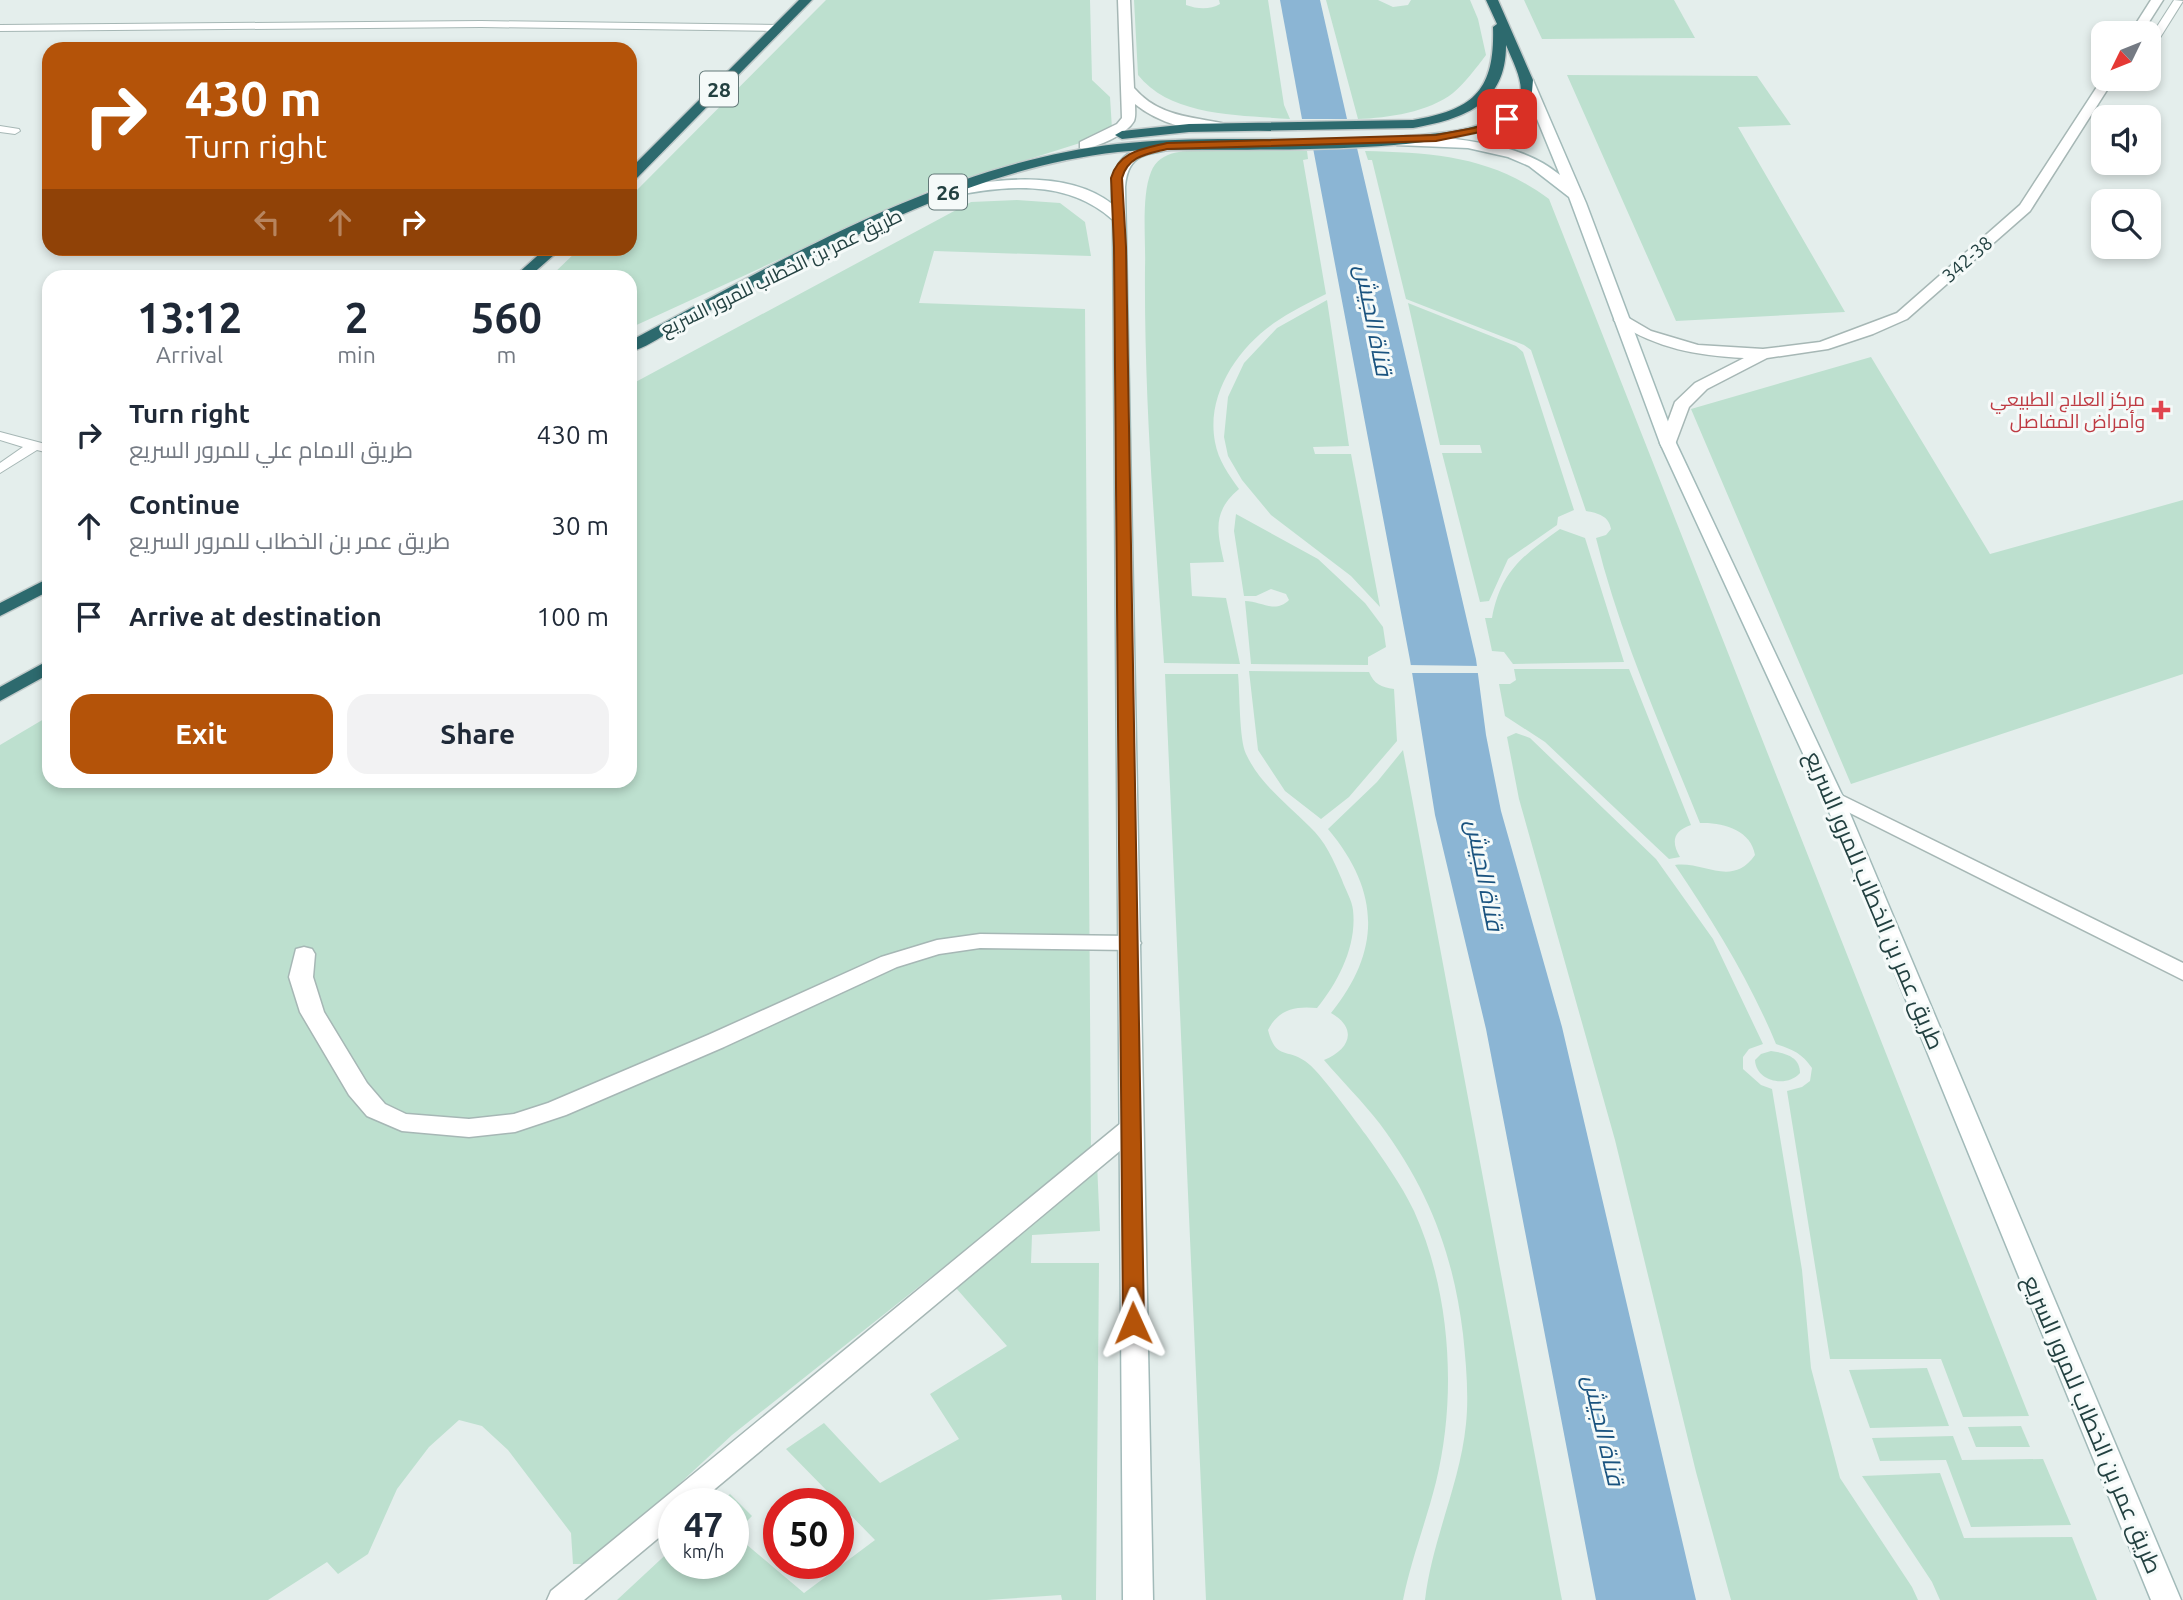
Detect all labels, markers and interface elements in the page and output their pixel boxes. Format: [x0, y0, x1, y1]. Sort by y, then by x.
north arrow [2091, 21, 2161, 91]
map controls [2091, 21, 2161, 259]
icon: right [70, 70, 161, 161]
text: 430 m [185, 70, 322, 125]
road number: 28 [700, 72, 738, 106]
pin [1477, 89, 1537, 149]
icon: arrive [1488, 100, 1526, 138]
button: sound [2091, 105, 2161, 175]
text: Turn right [185, 128, 327, 164]
road number: 26 [929, 174, 967, 210]
button: search [2091, 189, 2161, 259]
icon: left [248, 203, 286, 241]
icon: ahead [321, 203, 359, 241]
icon: right [394, 203, 432, 241]
street label: طريق عمر بن الخطاب للمرور السريع [657, 204, 906, 343]
street label: 342-38 [1937, 231, 1997, 287]
water label: قناة الجيش [1349, 262, 1398, 380]
text: 13:12 [137, 294, 242, 341]
text: 2 [345, 294, 368, 341]
text: 560 [471, 294, 542, 341]
text: Arrival [156, 342, 223, 367]
text: min [337, 342, 376, 367]
text: m [496, 342, 516, 367]
place label: مركز العلاج الطبيعي وأمراض المفاصل [1990, 388, 2145, 433]
text: Turn right [129, 399, 250, 428]
marker: مركز العلاج الطبيعي وأمراض المفاصل [2151, 400, 2171, 420]
icon: right [70, 416, 108, 454]
text: 430 m [537, 420, 609, 449]
text: طريق الامام علي للمرور السريع [129, 437, 413, 462]
text: Continue [129, 490, 240, 519]
icon: ahead [70, 507, 108, 545]
text: 30 m [551, 511, 609, 540]
text: طريق عمر بن الخطاب للمرور السريع [129, 528, 450, 553]
icon: arrive [70, 598, 108, 636]
text: Arrive at destination [129, 602, 382, 631]
text: 100 m [537, 602, 609, 631]
button: Exit [70, 694, 333, 774]
button: Share [347, 694, 609, 774]
street label: طريق عمر بن الخطاب للمرور السريع [1797, 747, 1949, 1054]
water label: قناة الجيش [1460, 817, 1509, 935]
street label: طريق عمر بن الخطاب للمرور السريع [2015, 1271, 2167, 1578]
position arrow [1096, 1286, 1170, 1360]
water label: قناة الجيش [1577, 1372, 1630, 1490]
speed limit sign: 50 [763, 1488, 854, 1579]
text: 47 [684, 1504, 723, 1544]
text: km/h [683, 1541, 724, 1561]

